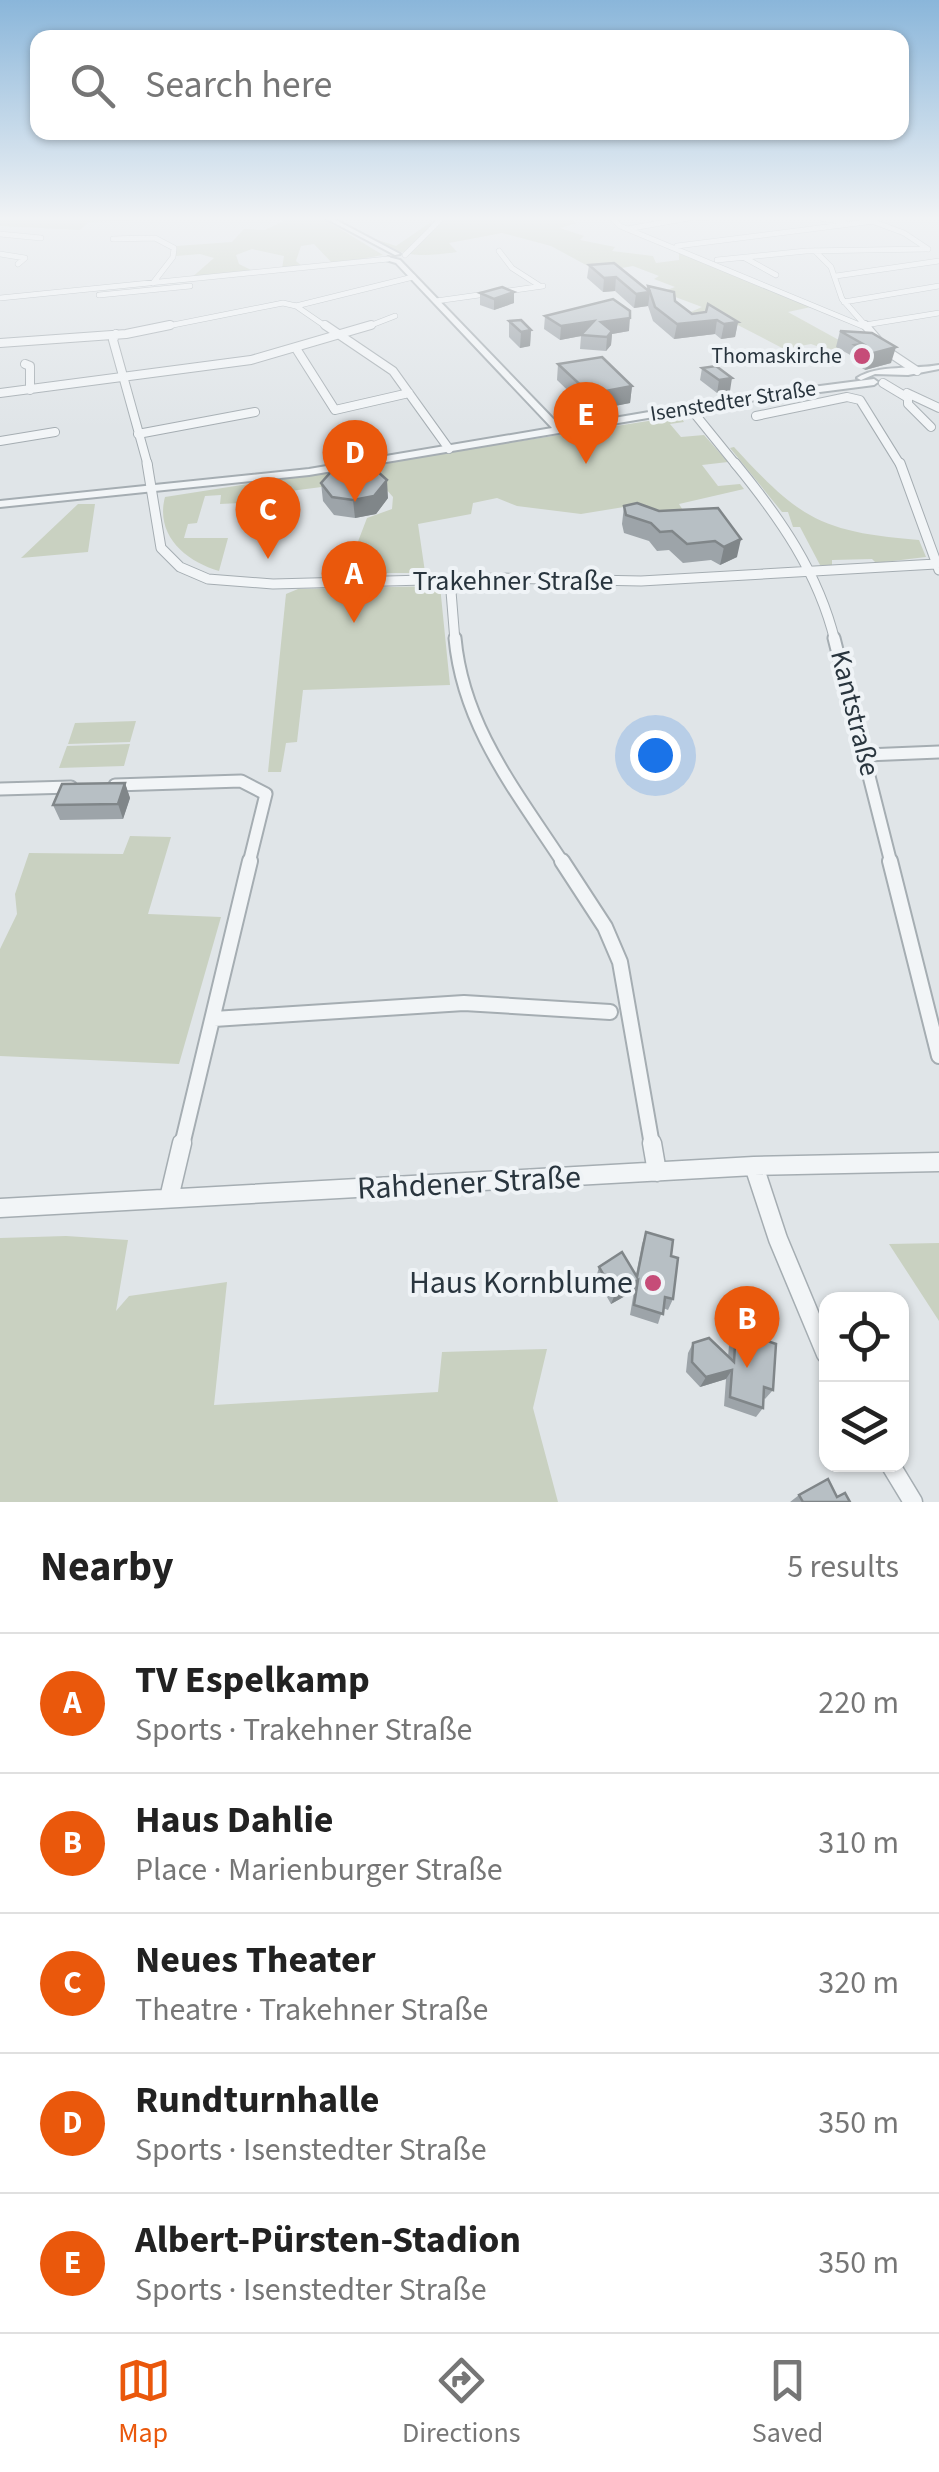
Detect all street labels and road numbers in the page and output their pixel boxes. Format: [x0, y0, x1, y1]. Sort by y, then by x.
street label: Isenstedter Straße [648, 372, 818, 430]
street label: Trakehner Straße [413, 561, 613, 601]
street label: Kantstraße [820, 646, 890, 780]
street label: Rahdener Straße [356, 1154, 582, 1212]

